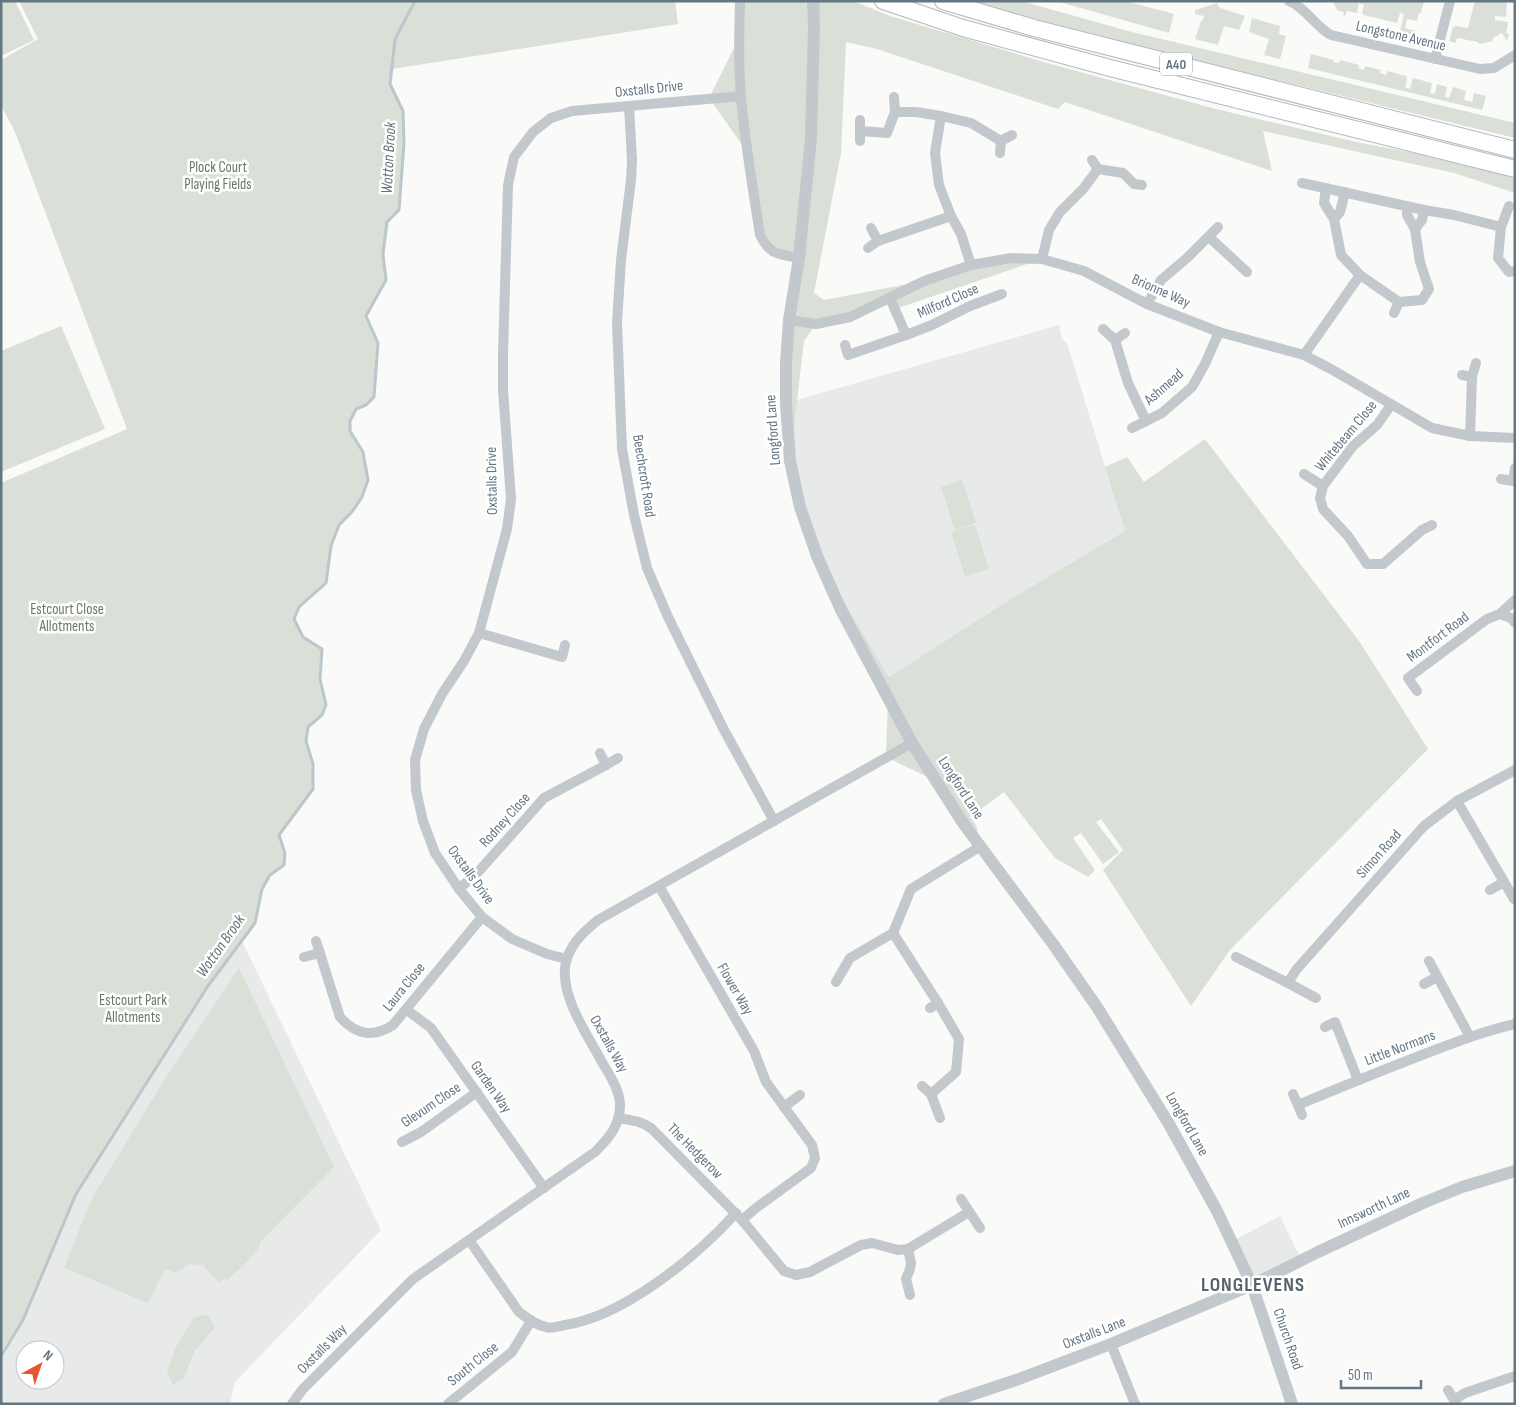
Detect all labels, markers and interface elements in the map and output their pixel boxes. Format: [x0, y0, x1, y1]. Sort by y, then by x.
street label: Longstone Avenue [1354, 16, 1448, 56]
road number: A40 [1160, 52, 1192, 76]
street label: Oxstalls Drive [614, 76, 684, 102]
water label: Wotton Brook [378, 121, 400, 194]
park label: Plock Court Playing Fields [184, 158, 252, 194]
street label: Brionne Way [1129, 270, 1193, 312]
street label: Milford Close [914, 279, 982, 323]
street label: Ashmead [1140, 365, 1188, 410]
street label: Longford Lane [761, 394, 785, 466]
street label: Whitebeam Close [1311, 396, 1381, 476]
street label: Beechcroft Road [628, 433, 660, 519]
street label: Oxstalls Drive [482, 447, 502, 515]
park label: Estcourt Close Allotments [30, 600, 104, 636]
street label: Montfort Road [1403, 607, 1473, 667]
street label: Longford Lane [934, 753, 988, 823]
street label: Rodney Close [475, 789, 535, 851]
street label: Simon Road [1352, 826, 1406, 882]
street label: Oxstalls Drive [443, 842, 499, 908]
water label: Wotton Brook [193, 910, 250, 981]
street label: Laura Close [379, 959, 429, 1015]
street label: Flower Way [713, 960, 757, 1018]
park label: Estcourt Park Allotments [99, 991, 167, 1027]
street label: Oxstalls Way [585, 1012, 633, 1076]
street label: Little Normans [1362, 1026, 1438, 1070]
street label: Garden Way [466, 1057, 516, 1117]
street label: Glevum Close [397, 1078, 465, 1132]
street label: Longford Lane [1161, 1089, 1213, 1159]
street label: The Hedgerow [663, 1119, 727, 1183]
street label: Innsworth Lane [1335, 1183, 1413, 1233]
district label: LONGLEVENS [1201, 1273, 1305, 1297]
street label: Church Road [1269, 1306, 1307, 1372]
street label: Oxstalls Lane [1060, 1312, 1128, 1354]
street label: Oxstalls Way [293, 1320, 351, 1378]
street label: South Close [444, 1338, 502, 1390]
north arrow [15, 1340, 65, 1390]
text: N [40, 1347, 56, 1364]
scale bar [1341, 1358, 1421, 1390]
text: 50 m [1348, 1366, 1373, 1385]

